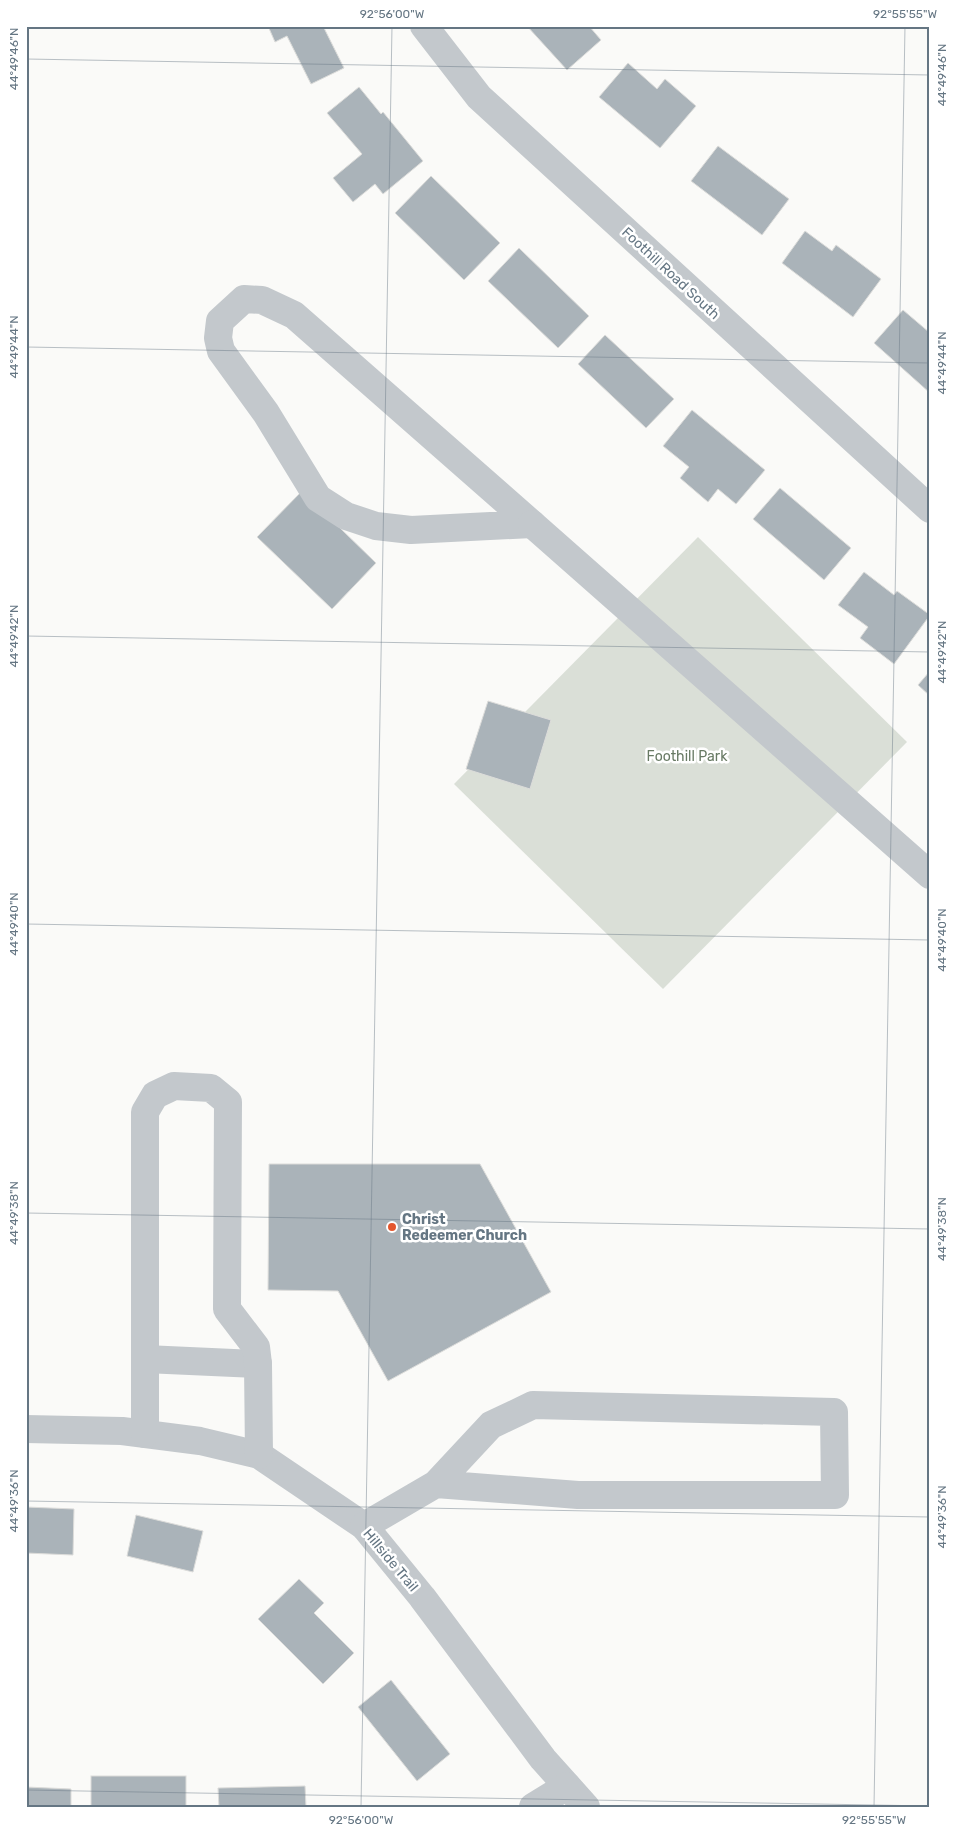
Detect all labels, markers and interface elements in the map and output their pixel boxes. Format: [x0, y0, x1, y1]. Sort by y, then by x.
text: 92°56'00"W [360, 7, 425, 21]
text: 92°55'55"W [873, 7, 937, 21]
text: 44°49'46"N [7, 28, 21, 90]
text: 44°49'46"N [935, 44, 949, 106]
street label: Foothill Road South [618, 224, 723, 323]
text: 44°49'44"N [7, 316, 21, 378]
text: 44°49'44"N [935, 332, 949, 394]
text: 44°49'42"N [7, 605, 21, 667]
text: 44°49'42"N [935, 621, 949, 683]
park label: Foothill Park [647, 748, 728, 765]
text: 44°49'40"N [7, 892, 21, 956]
text: 44°49'40"N [935, 908, 949, 972]
text: 44°49'38"N [7, 1181, 21, 1245]
text: 44°49'38"N [935, 1197, 949, 1261]
place label: Christ Redeemer Church [402, 1211, 527, 1244]
marker: Christ Redeemer Church [386, 1221, 398, 1233]
text: 44°49'36"N [7, 1470, 21, 1532]
text: 44°49'36"N [935, 1486, 949, 1548]
street label: Hillside Trail [359, 1525, 422, 1595]
text: 92°56'00"W [329, 1813, 394, 1827]
text: 92°55'55"W [842, 1813, 906, 1827]

